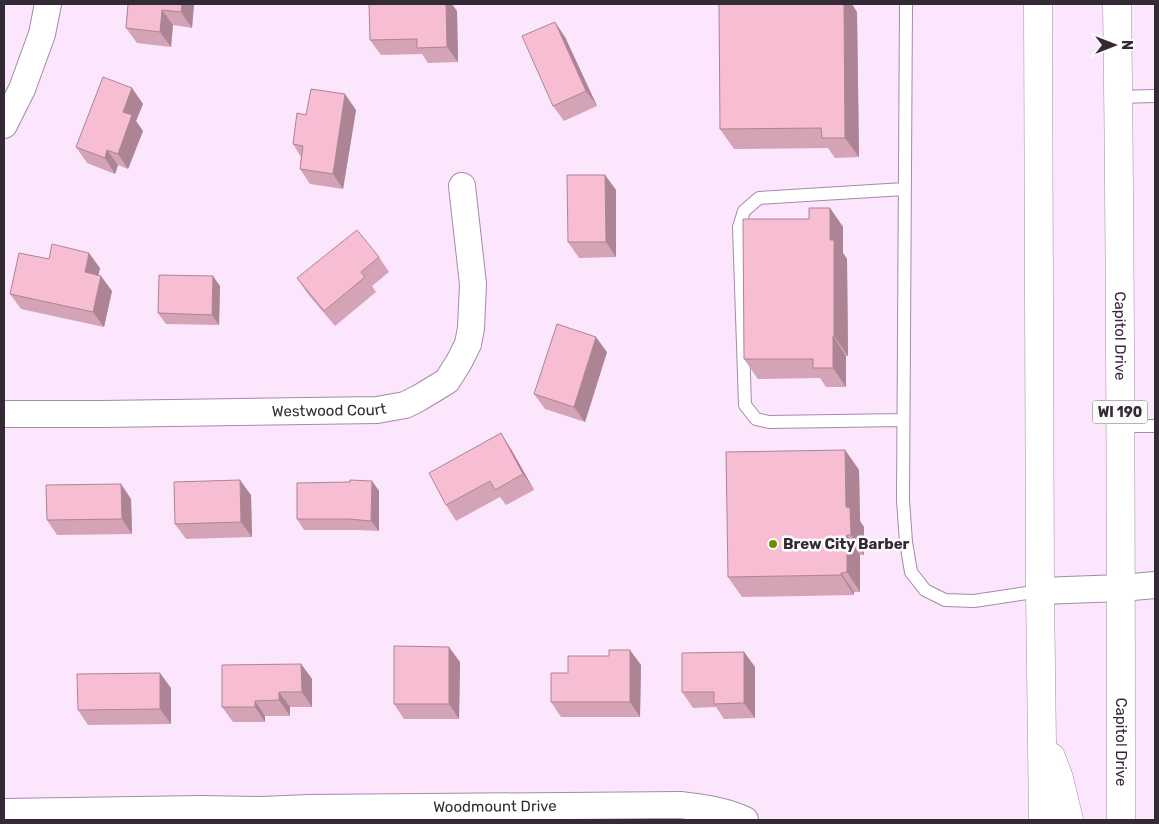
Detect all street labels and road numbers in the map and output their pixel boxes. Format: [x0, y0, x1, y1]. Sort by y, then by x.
street label: Capitol Drive [1111, 292, 1129, 380]
street label: Westwood Court [272, 399, 388, 421]
road number: WI 190 [1092, 401, 1148, 424]
street label: Capitol Drive [1112, 698, 1130, 786]
street label: Woodmount Drive [433, 797, 557, 816]

